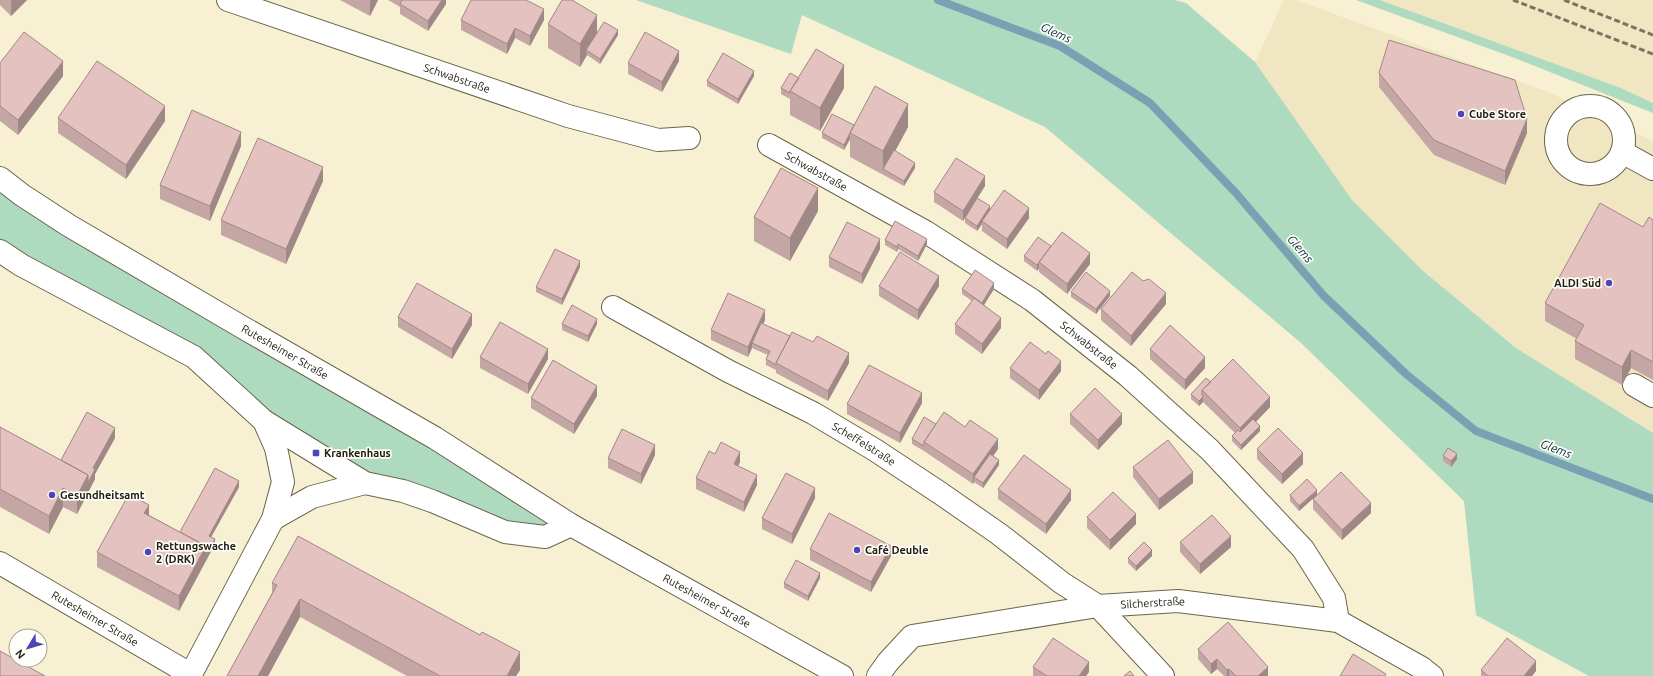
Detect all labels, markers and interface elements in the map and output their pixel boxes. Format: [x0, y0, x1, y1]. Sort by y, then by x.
water label: Glems [1039, 20, 1074, 45]
street label: Schwabstraße [422, 61, 492, 95]
place label: Cube Store [1469, 108, 1526, 120]
marker: Cube Store [1456, 109, 1466, 119]
street label: Schwabstraße [783, 149, 850, 193]
water label: Glems [1285, 232, 1316, 265]
place label: ALDI Süd [1554, 277, 1601, 289]
marker: ALDI Süd [1604, 278, 1614, 288]
street label: Schwabstraße [1058, 319, 1120, 371]
street label: Rutesheimer Straße [239, 322, 331, 381]
street label: Scheffelstraße [830, 420, 898, 468]
water label: Glems [1539, 437, 1574, 460]
place label: Krankenhaus [324, 447, 391, 459]
marker: Krankenhaus [311, 448, 321, 458]
place label: Gesundheitsamt [60, 489, 145, 501]
marker: Gesundheitsamt [47, 490, 57, 500]
place label: Rettungswache 2 (DRK) [156, 540, 236, 566]
place label: Café Deuble [865, 544, 929, 556]
marker: Café Deuble [852, 545, 862, 555]
marker: Rettungswache 2 (DRK) [143, 547, 153, 557]
street label: Rutesheimer Straße [661, 572, 753, 630]
street label: Rutesheimer Straße [50, 589, 140, 648]
street label: Silcherstraße [1120, 595, 1186, 611]
north arrow [8, 628, 48, 668]
text: N [13, 647, 27, 661]

